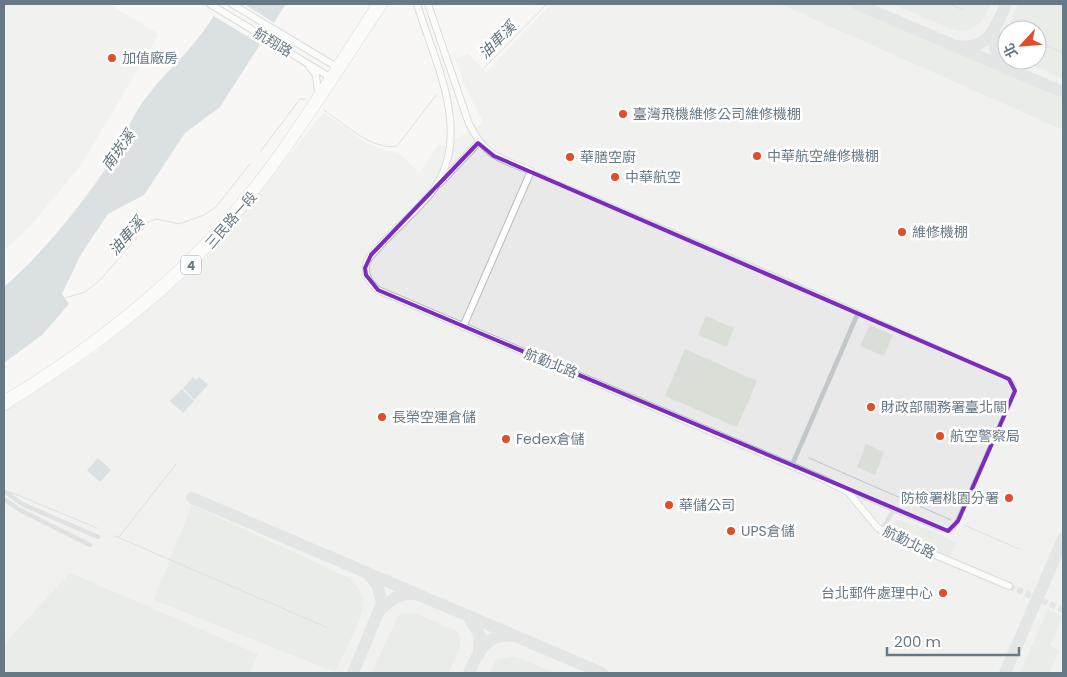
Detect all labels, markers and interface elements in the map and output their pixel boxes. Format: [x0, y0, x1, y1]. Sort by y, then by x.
water label: 油車溪 [474, 15, 522, 63]
north arrow [997, 20, 1047, 70]
street label: 航翔路 [250, 23, 296, 61]
text: 北 [998, 40, 1022, 61]
place label: 加值廠房 [122, 48, 178, 68]
marker: 加值廠房 [106, 52, 118, 64]
place label: 臺灣飛機維修公司維修機棚 [633, 104, 801, 124]
marker: 臺灣飛機維修公司維修機棚 [617, 108, 629, 120]
water label: 南崁溪 [96, 124, 141, 174]
place label: 中華航空維修機棚 [767, 146, 879, 166]
place label: 華膳空廚 [580, 147, 636, 167]
marker: 中華航空維修機棚 [751, 150, 763, 162]
marker: 華膳空廚 [564, 151, 576, 163]
place label: 中華航空 [625, 167, 681, 187]
marker: 中華航空 [609, 171, 621, 183]
street label: 三民路一段 [200, 187, 262, 253]
water label: 油車溪 [103, 211, 150, 260]
place label: 維修機棚 [912, 222, 968, 242]
marker: 維修機棚 [896, 226, 908, 238]
road number: 4 [181, 256, 201, 274]
street label: 航勤北路 [521, 343, 581, 383]
place label: 財政部關務署臺北關 [881, 397, 1007, 417]
marker: 財政部關務署臺北關 [865, 401, 877, 413]
place label: 長榮空運倉儲 [392, 407, 476, 427]
marker: 長榮空運倉儲 [376, 411, 388, 423]
place label: 航空警察局 [950, 426, 1020, 446]
place label: Fedex倉儲 [516, 429, 585, 449]
marker: 航空警察局 [934, 430, 946, 442]
marker: Fedex倉儲 [500, 433, 512, 445]
place label: 防檢署桃園分署 [901, 488, 999, 508]
marker: 防檢署桃園分署 [1003, 492, 1015, 504]
place label: 華儲公司 [679, 495, 735, 515]
marker: 華儲公司 [663, 499, 675, 511]
place label: UPS倉儲 [741, 521, 795, 541]
street label: 航勤北路 [879, 521, 939, 563]
marker: UPS倉儲 [725, 525, 737, 537]
place label: 台北郵件處理中心 [821, 583, 933, 603]
marker: 台北郵件處理中心 [937, 587, 949, 599]
scale bar [887, 624, 1020, 656]
text: 200 m [894, 631, 941, 652]

